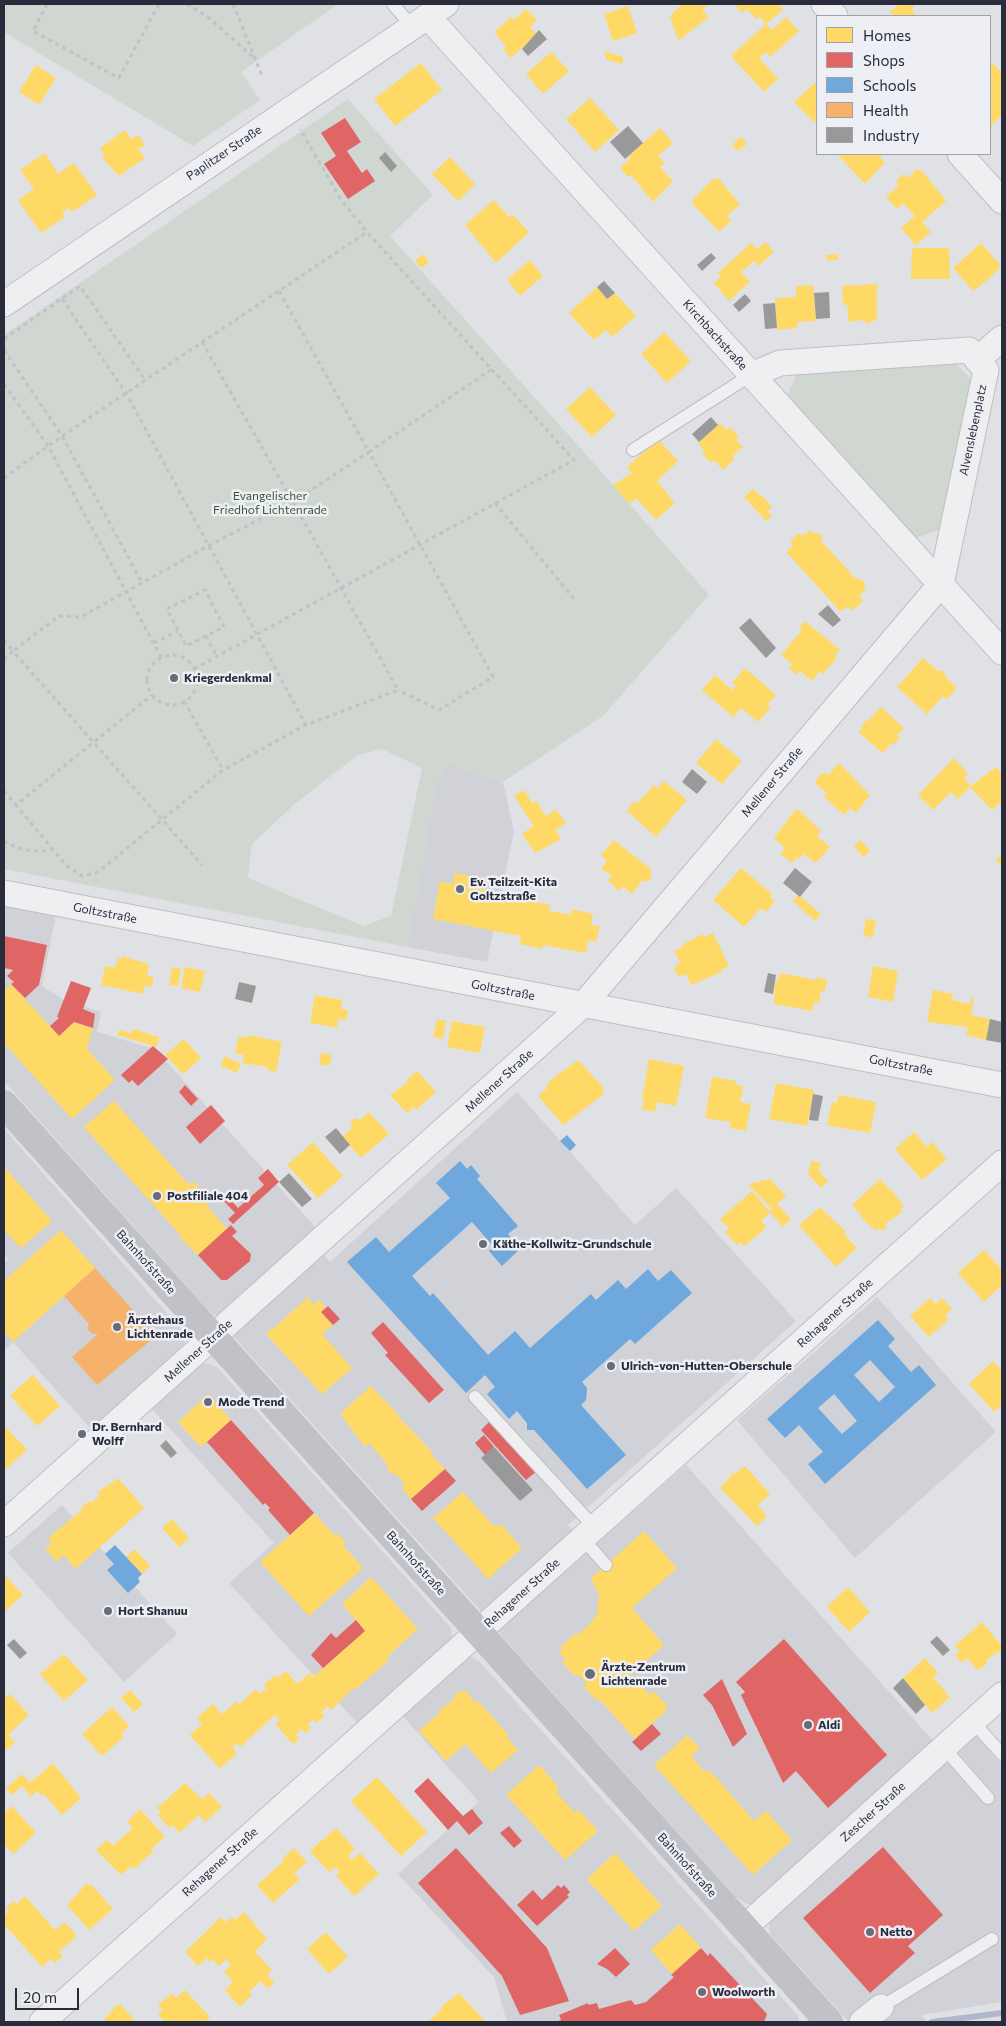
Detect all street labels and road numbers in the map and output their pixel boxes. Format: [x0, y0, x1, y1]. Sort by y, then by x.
street label: Paplitzer Straße [184, 123, 264, 183]
street label: Kirchbachstraße [680, 297, 750, 373]
street label: Alvenslebenplatz [956, 383, 990, 477]
street label: Mellener Straße [739, 744, 805, 820]
street label: Goltzstraße [72, 900, 138, 926]
street label: Goltzstraße [470, 977, 536, 1003]
street label: Mellener Straße [462, 1047, 536, 1115]
street label: Goltzstraße [868, 1052, 934, 1078]
street label: Bahnhofstraße [113, 1227, 179, 1297]
street label: Rehagener Straße [794, 1275, 876, 1351]
street label: Mellener Straße [161, 1317, 235, 1385]
street label: Bahnhofstraße [383, 1528, 449, 1598]
street label: Rehagener Straße [481, 1555, 563, 1631]
street label: Zescher Straße [838, 1779, 908, 1845]
street label: Rehagener Straße [179, 1824, 261, 1900]
street label: Bahnhofstraße [654, 1830, 720, 1900]

